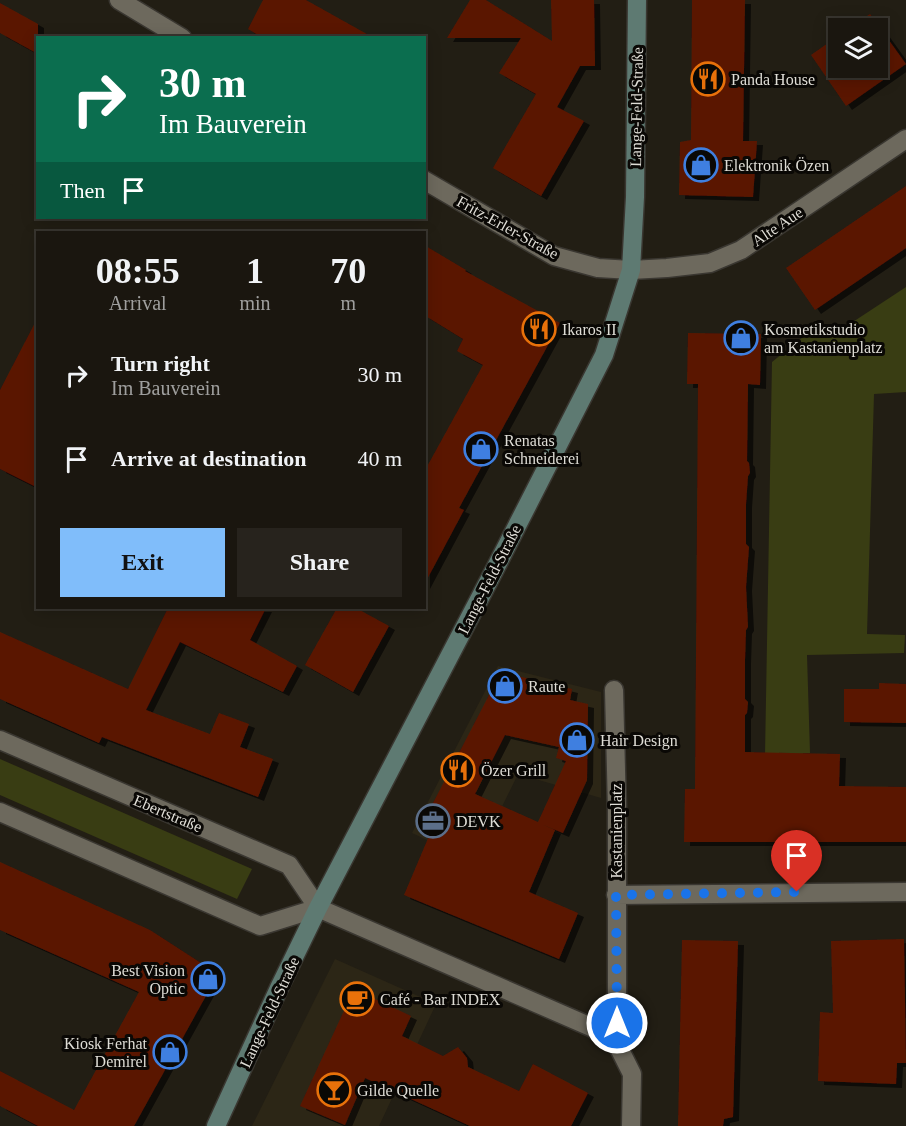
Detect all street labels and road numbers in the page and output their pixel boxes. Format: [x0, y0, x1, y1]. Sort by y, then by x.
street label: Lange-Feld-Straße [627, 47, 647, 167]
street label: Fritz-Erler-Straße [454, 193, 561, 262]
street label: Alte Aue [749, 203, 806, 249]
street label: Lange-Feld-Straße [455, 522, 525, 637]
street label: Kastanienplatz [608, 783, 626, 879]
street label: Ebertstraße [131, 791, 205, 836]
street label: Lange-Feld-Straße [236, 954, 303, 1071]

